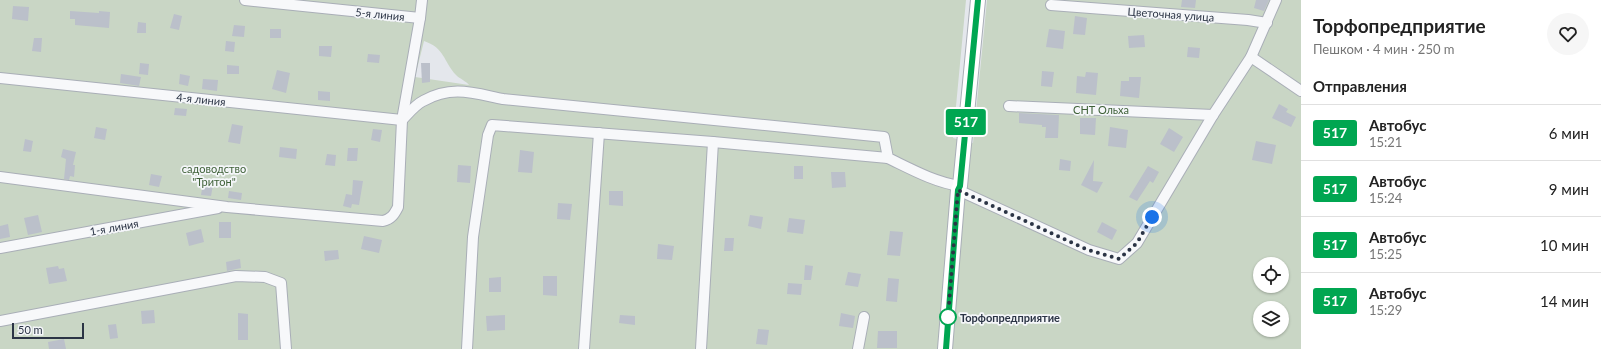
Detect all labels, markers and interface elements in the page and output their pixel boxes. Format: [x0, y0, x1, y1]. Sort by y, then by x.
street label: Цветочная улица [1127, 4, 1215, 24]
street label: 5-я линия [355, 5, 405, 23]
button: heart [1547, 13, 1589, 55]
text: Торфопредприятие [1313, 14, 1486, 37]
text: Пешком · 4 мин · 250 m [1313, 41, 1454, 57]
text: Отправления [1313, 77, 1407, 95]
street label: 4-я линия [176, 90, 226, 108]
park label: СНТ Ольха [1073, 103, 1129, 116]
line badge: 517 [943, 109, 989, 135]
text: 517 [954, 113, 978, 130]
text: Автобус [1369, 116, 1426, 134]
text: 517 [1323, 124, 1347, 141]
text: 6 мин [1549, 124, 1589, 142]
text: 15:21 [1369, 134, 1402, 150]
park label: садоводство "Тритон" [182, 162, 246, 188]
text: Автобус [1369, 172, 1426, 190]
text: 517 [1323, 180, 1347, 197]
text: 9 мин [1549, 180, 1589, 198]
text: 15:24 [1369, 190, 1402, 206]
your location [1142, 207, 1162, 227]
street label: 1-я линия [89, 216, 139, 238]
text: Автобус [1369, 228, 1426, 246]
text: 517 [1323, 236, 1347, 253]
text: 10 мин [1540, 236, 1589, 254]
text: 15:25 [1369, 246, 1402, 262]
map controls [1253, 257, 1289, 337]
button: locate [1253, 257, 1289, 293]
text: Автобус [1369, 284, 1426, 302]
text: 517 [1323, 292, 1347, 309]
text: 14 мин [1540, 292, 1589, 310]
button: layers [1253, 301, 1289, 337]
text: 15:29 [1369, 302, 1402, 318]
marker: Торфопредприятие [939, 308, 957, 326]
place label: Торфопредприятие [960, 311, 1060, 324]
scale bar [12, 321, 84, 340]
text: 50 m [18, 323, 43, 336]

